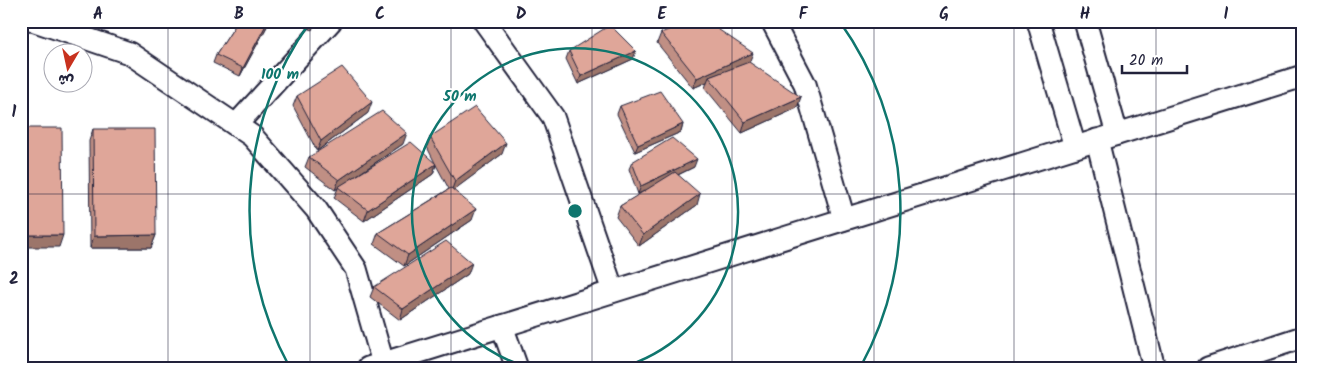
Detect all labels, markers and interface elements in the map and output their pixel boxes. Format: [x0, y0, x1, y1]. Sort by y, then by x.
text: A [93, 2, 103, 27]
text: B [234, 2, 244, 27]
text: C [375, 2, 385, 27]
text: D [516, 2, 527, 27]
text: E [658, 2, 668, 27]
text: F [799, 2, 809, 27]
text: G [939, 2, 949, 27]
text: H [1080, 2, 1090, 27]
text: I [1224, 2, 1229, 27]
north arrow [42, 42, 92, 92]
scale bar [1122, 42, 1186, 74]
text: 20 m [1129, 49, 1163, 73]
text: 100 m [261, 63, 299, 87]
text: ش [57, 68, 75, 92]
text: 50 m [442, 85, 477, 109]
text: 1 [12, 100, 17, 125]
centre of rings [566, 202, 584, 220]
text: 2 [9, 267, 19, 292]

